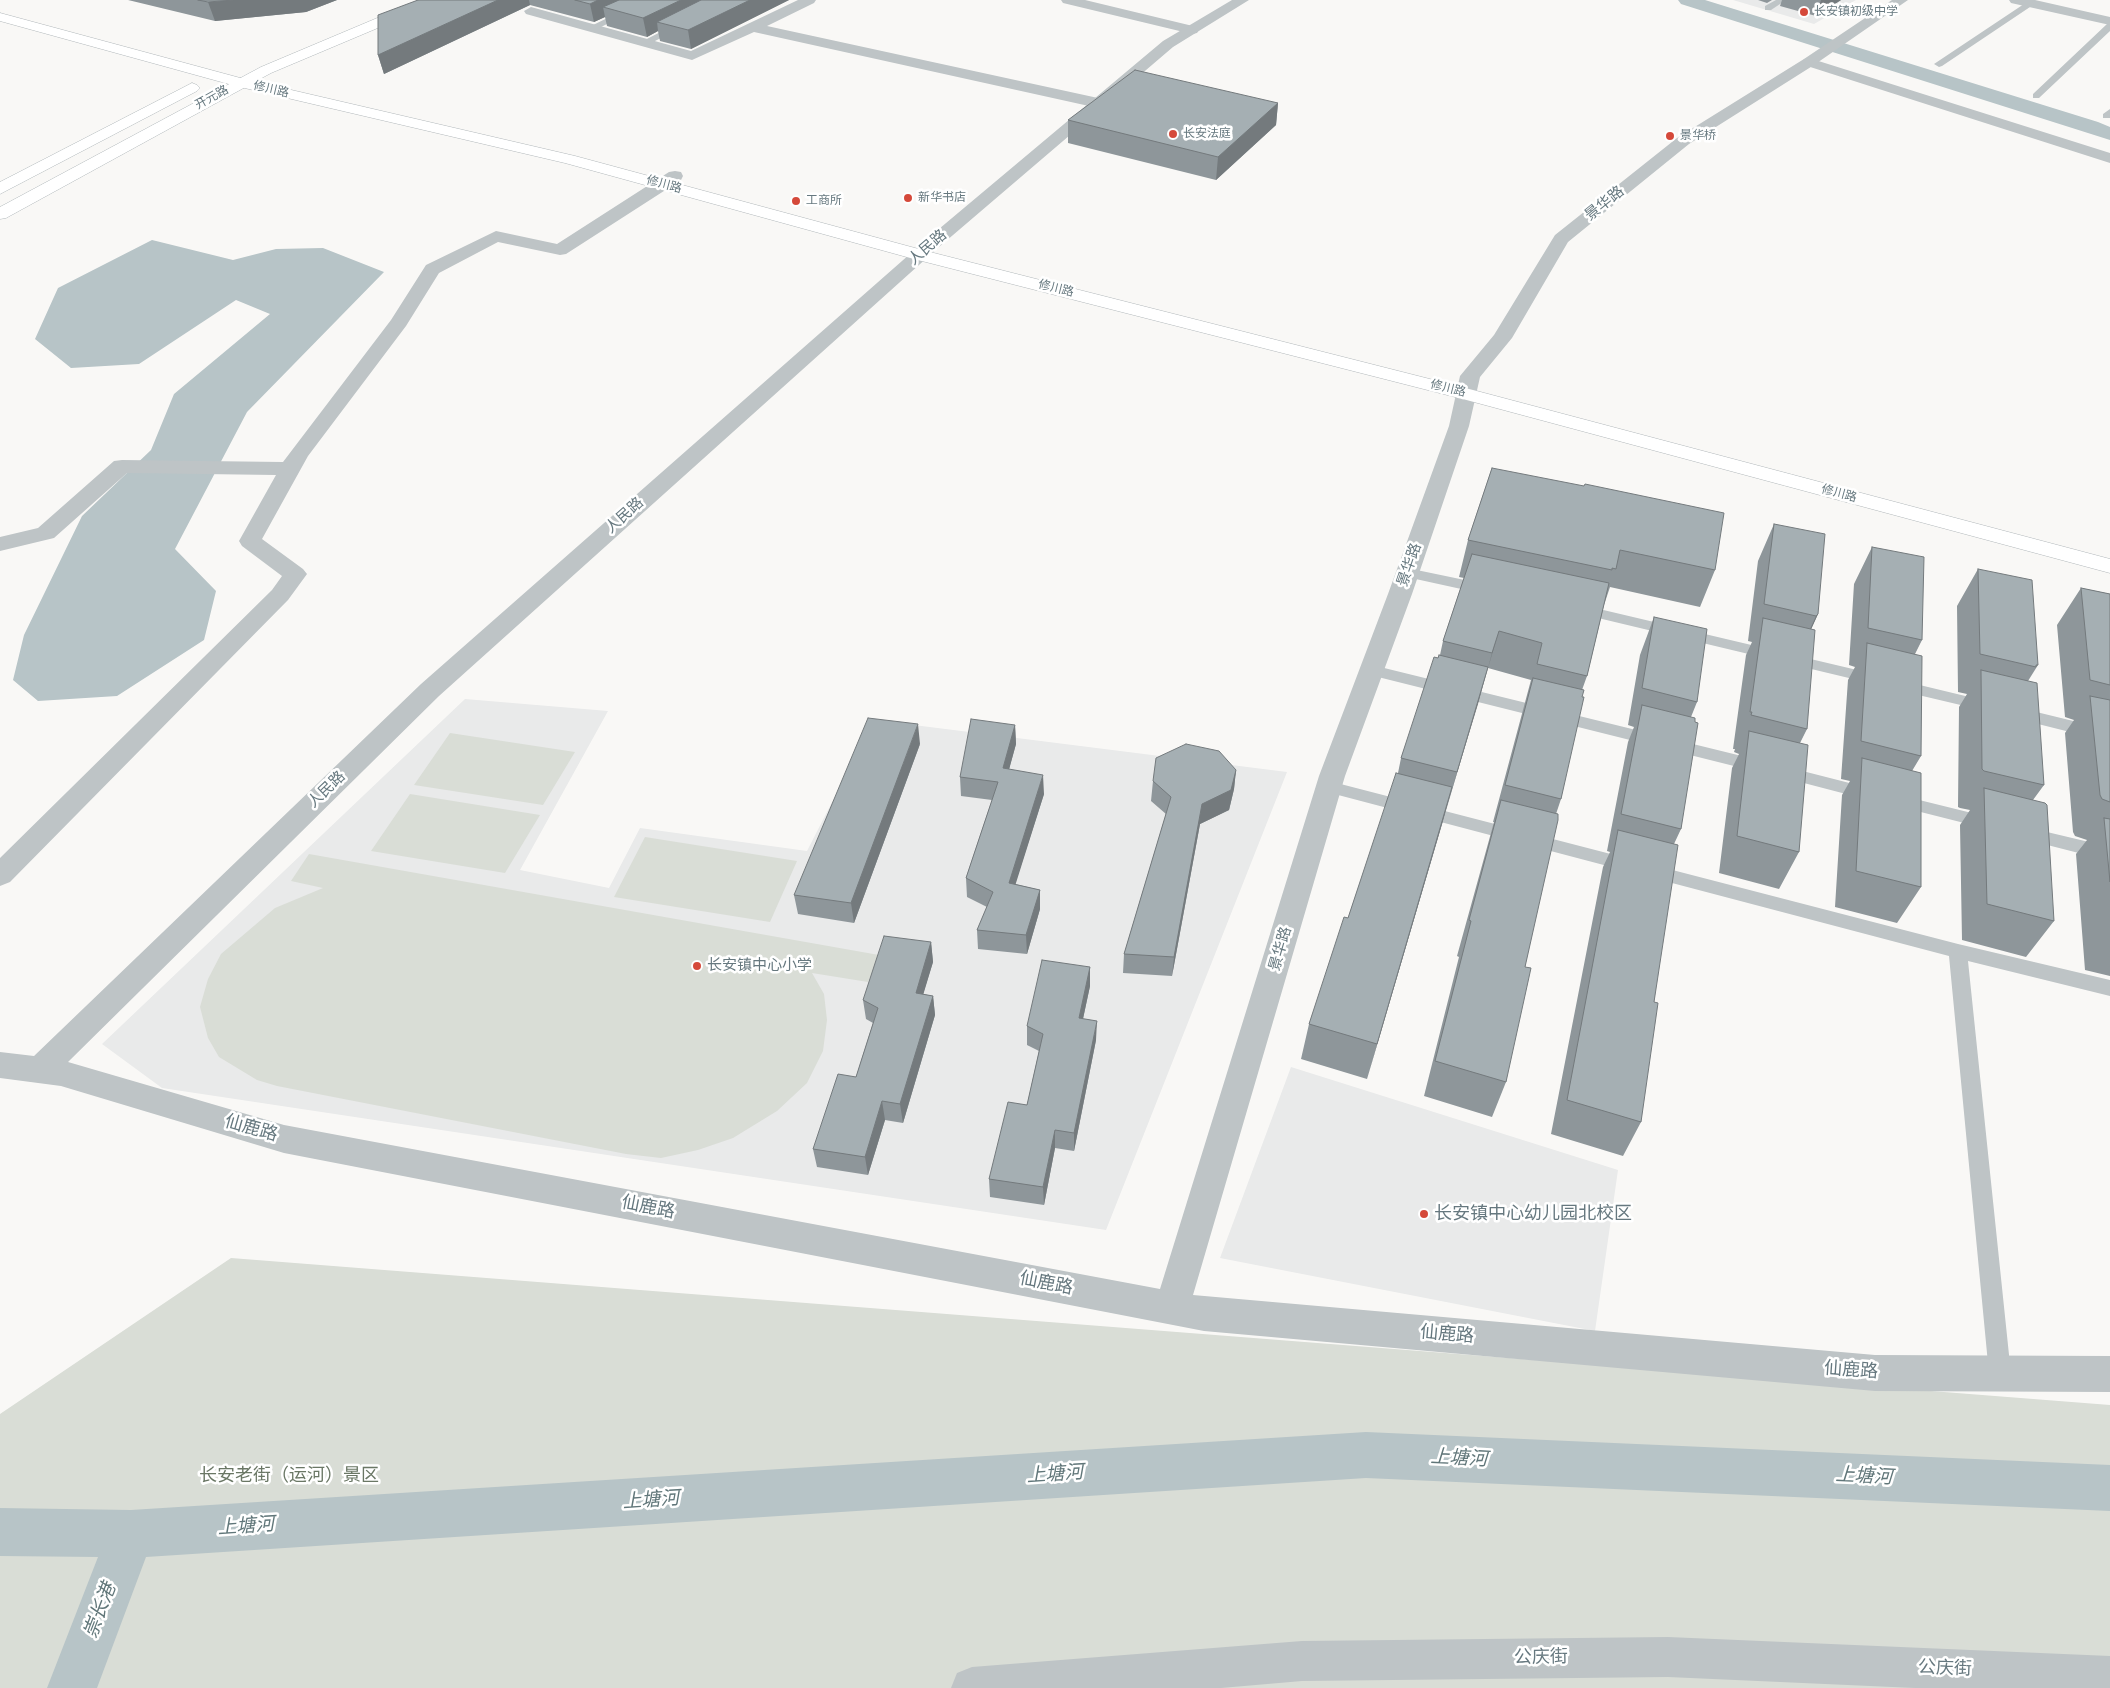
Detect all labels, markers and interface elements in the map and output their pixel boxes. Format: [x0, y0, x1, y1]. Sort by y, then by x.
place label: 长安镇初级中学 [1814, 5, 1898, 19]
marker: 长安镇初级中学 [1798, 6, 1810, 18]
street label: 修川路 [252, 79, 290, 101]
street label: 开元路 [193, 83, 231, 113]
place label: 长安法庭 [1183, 127, 1231, 141]
marker: 长安法庭 [1167, 128, 1179, 140]
place label: 景华桥 [1680, 129, 1716, 143]
marker: 景华桥 [1664, 130, 1676, 142]
street label: 修川路 [645, 173, 683, 197]
street label: 景华路 [1582, 183, 1628, 225]
place label: 新华书店 [918, 191, 966, 205]
marker: 新华书店 [902, 192, 914, 204]
place label: 工商所 [806, 194, 842, 208]
marker: 工商所 [790, 195, 802, 207]
street label: 人民路 [905, 226, 951, 270]
street label: 修川路 [1037, 278, 1075, 300]
street label: 修川路 [1429, 378, 1467, 400]
street label: 修川路 [1820, 482, 1858, 506]
street label: 人民路 [602, 494, 648, 538]
street label: 景华路 [1394, 541, 1426, 589]
street label: 人民路 [305, 768, 349, 812]
street label: 景华路 [1266, 925, 1296, 973]
place label: 长安镇中心小学 [707, 957, 812, 975]
marker: 长安镇中心小学 [691, 960, 703, 972]
street label: 仙鹿路 [222, 1111, 280, 1147]
street label: 仙鹿路 [619, 1192, 677, 1224]
place label: 长安镇中心幼儿园北校区 [1434, 1203, 1632, 1225]
marker: 长安镇中心幼儿园北校区 [1418, 1208, 1430, 1220]
street label: 仙鹿路 [1017, 1268, 1075, 1300]
street label: 仙鹿路 [1419, 1322, 1475, 1348]
street label: 仙鹿路 [1823, 1358, 1879, 1384]
water label: 上塘河 [1430, 1446, 1488, 1472]
water label: 上塘河 [1026, 1462, 1084, 1488]
water label: 上塘河 [1835, 1464, 1893, 1490]
park label: 长安老街（运河）景区 [199, 1465, 379, 1487]
water label: 上塘河 [622, 1488, 680, 1514]
water label: 上塘河 [217, 1514, 275, 1540]
water label: 崇长港 [80, 1580, 122, 1642]
street label: 公庆街 [1514, 1647, 1568, 1669]
street label: 公庆街 [1918, 1657, 1972, 1681]

